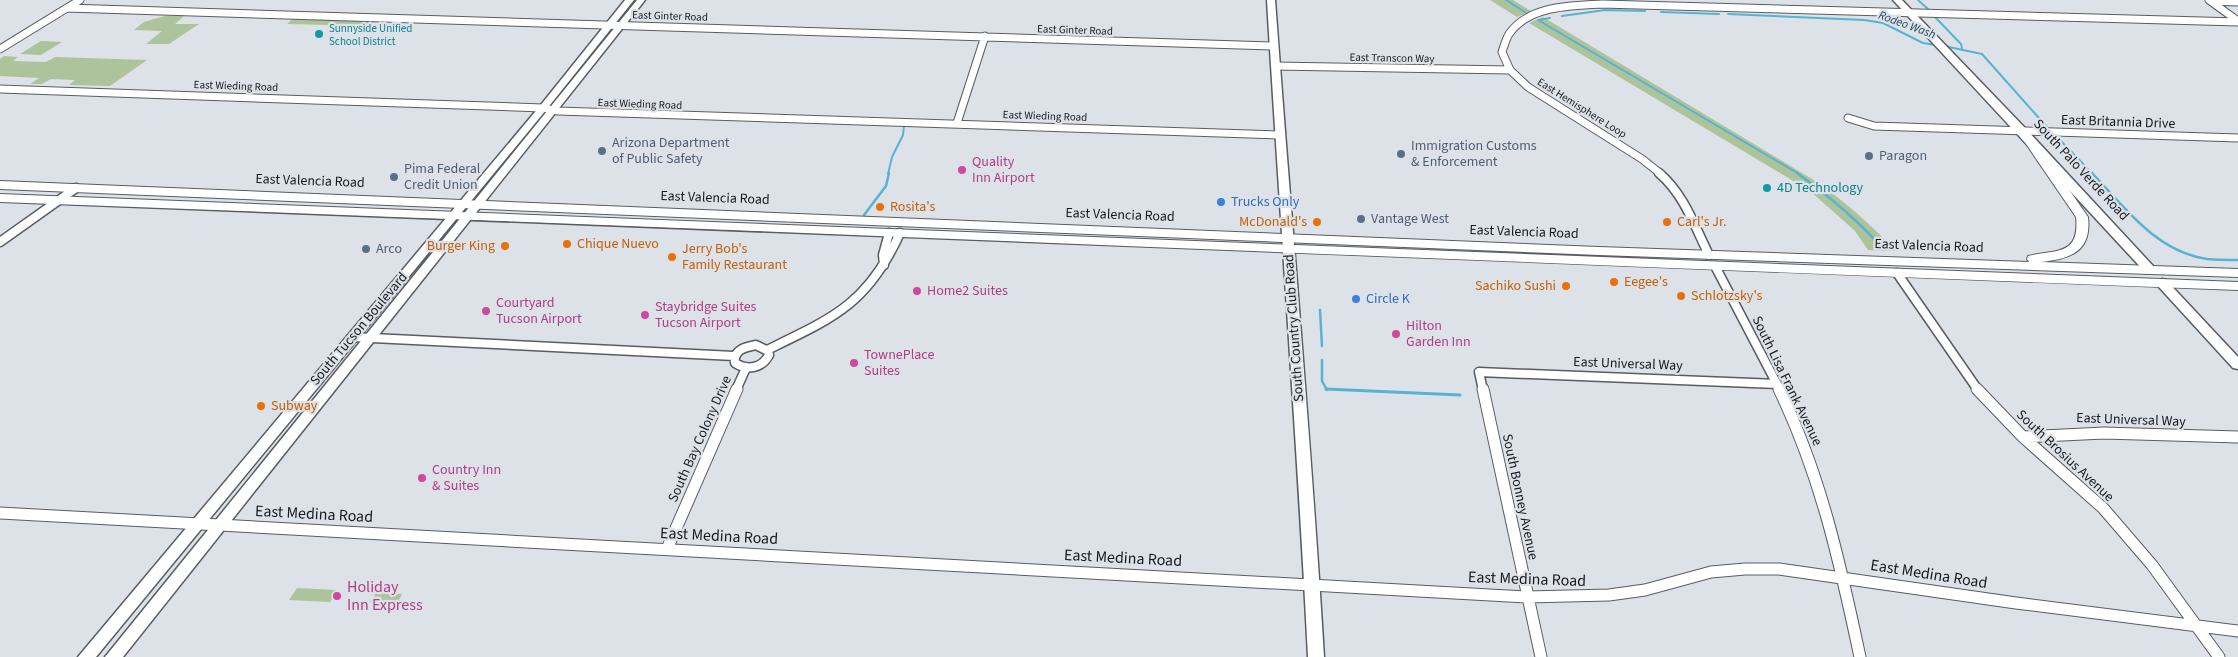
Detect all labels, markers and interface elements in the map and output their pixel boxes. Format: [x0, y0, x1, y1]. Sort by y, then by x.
street label: East Ginter Road [632, 7, 708, 25]
water label: Rodeo Wash [1876, 7, 1938, 43]
place label: Sunnyside Unified School District [329, 21, 412, 49]
street label: East Ginter Road [1037, 21, 1113, 39]
marker: Sunnyside Unified School District [313, 28, 325, 40]
street label: East Transcon Way [1349, 50, 1435, 66]
street label: East Hemisphere Loop [1534, 74, 1630, 142]
street label: East Wieding Road [193, 77, 279, 95]
street label: East Wieding Road [597, 95, 683, 113]
street label: East Wieding Road [1002, 107, 1088, 125]
street label: East Britannia Drive [2060, 110, 2176, 134]
street label: South Palo Verde Road [2029, 115, 2133, 225]
place label: Arizona Department of Public Safety [612, 133, 730, 169]
place label: Immigration Customs & Enforcement [1411, 136, 1537, 172]
marker: Arizona Department of Public Safety [596, 145, 608, 157]
place label: Paragon [1879, 146, 1927, 166]
marker: Immigration Customs & Enforcement [1395, 148, 1407, 160]
marker: Paragon [1863, 150, 1875, 162]
place label: Quality Inn Airport [972, 152, 1035, 188]
place label: Pima Federal Credit Union [404, 159, 481, 195]
marker: Quality Inn Airport [956, 164, 968, 176]
street label: East Valencia Road [255, 169, 365, 193]
marker: Pima Federal Credit Union [388, 171, 400, 183]
place label: 4D Technology [1777, 178, 1864, 198]
marker: 4D Technology [1761, 182, 1773, 194]
street label: East Valencia Road [660, 186, 770, 210]
place label: Trucks Only [1231, 192, 1300, 212]
marker: Trucks Only [1215, 196, 1227, 208]
place label: Rosita's [890, 197, 935, 217]
marker: Rosita's [874, 201, 886, 213]
street label: East Valencia Road [1065, 203, 1175, 227]
place label: Vantage West [1371, 209, 1449, 229]
place label: McDonald's [1239, 212, 1307, 232]
place label: Carl's Jr. [1677, 212, 1727, 232]
marker: Vantage West [1355, 213, 1367, 225]
marker: McDonald's [1311, 216, 1323, 228]
marker: Carl's Jr. [1661, 216, 1673, 228]
street label: East Valencia Road [1469, 220, 1579, 244]
place label: Chique Nuevo [577, 234, 659, 254]
street label: East Valencia Road [1874, 234, 1984, 258]
place label: Burger King [427, 236, 495, 256]
marker: Chique Nuevo [561, 238, 573, 250]
place label: Arco [376, 239, 402, 259]
place label: Jerry Bob's Family Restaurant [682, 239, 787, 275]
marker: Burger King [499, 240, 511, 252]
marker: Arco [360, 243, 372, 255]
marker: Jerry Bob's Family Restaurant [666, 251, 678, 263]
street label: South Country Club Road [1279, 254, 1309, 402]
street label: South Tucson Boulevard [306, 268, 412, 390]
place label: Eegee's [1624, 272, 1668, 292]
place label: Sachiko Sushi [1475, 276, 1556, 296]
marker: Eegee's [1608, 276, 1620, 288]
marker: Sachiko Sushi [1560, 280, 1572, 292]
place label: Home2 Suites [927, 281, 1008, 301]
marker: Home2 Suites [911, 285, 923, 297]
place label: Schlotzsky's [1691, 286, 1763, 306]
place label: Circle K [1366, 289, 1411, 309]
marker: Schlotzsky's [1675, 290, 1687, 302]
place label: Courtyard Tucson Airport [496, 293, 582, 329]
marker: Circle K [1350, 293, 1362, 305]
place label: Staybridge Suites Tucson Airport [655, 297, 757, 333]
marker: Courtyard Tucson Airport [480, 305, 492, 317]
marker: Staybridge Suites Tucson Airport [639, 309, 651, 321]
street label: South Lisa Frank Avenue [1747, 313, 1827, 449]
place label: Hilton Garden Inn [1406, 316, 1471, 352]
marker: Hilton Garden Inn [1390, 328, 1402, 340]
place label: TownePlace Suites [864, 345, 934, 381]
street label: East Universal Way [1573, 352, 1684, 376]
marker: TownePlace Suites [848, 357, 860, 369]
street label: South Bay Colony Drive [663, 373, 737, 505]
place label: Subway [271, 396, 318, 416]
marker: Subway [255, 400, 267, 412]
street label: South Brosius Avenue [2012, 405, 2118, 507]
street label: East Universal Way [2076, 408, 2187, 432]
street label: South Bonney Avenue [1497, 432, 1543, 562]
place label: Country Inn & Suites [432, 460, 501, 496]
marker: Country Inn & Suites [416, 472, 428, 484]
street label: East Medina Road [254, 500, 374, 528]
street label: East Medina Road [659, 522, 779, 550]
street label: East Medina Road [1063, 544, 1183, 572]
street label: East Medina Road [1869, 554, 1989, 594]
street label: East Medina Road [1468, 566, 1586, 592]
place label: Holiday Inn Express [347, 576, 423, 616]
marker: Holiday Inn Express [331, 590, 343, 602]

